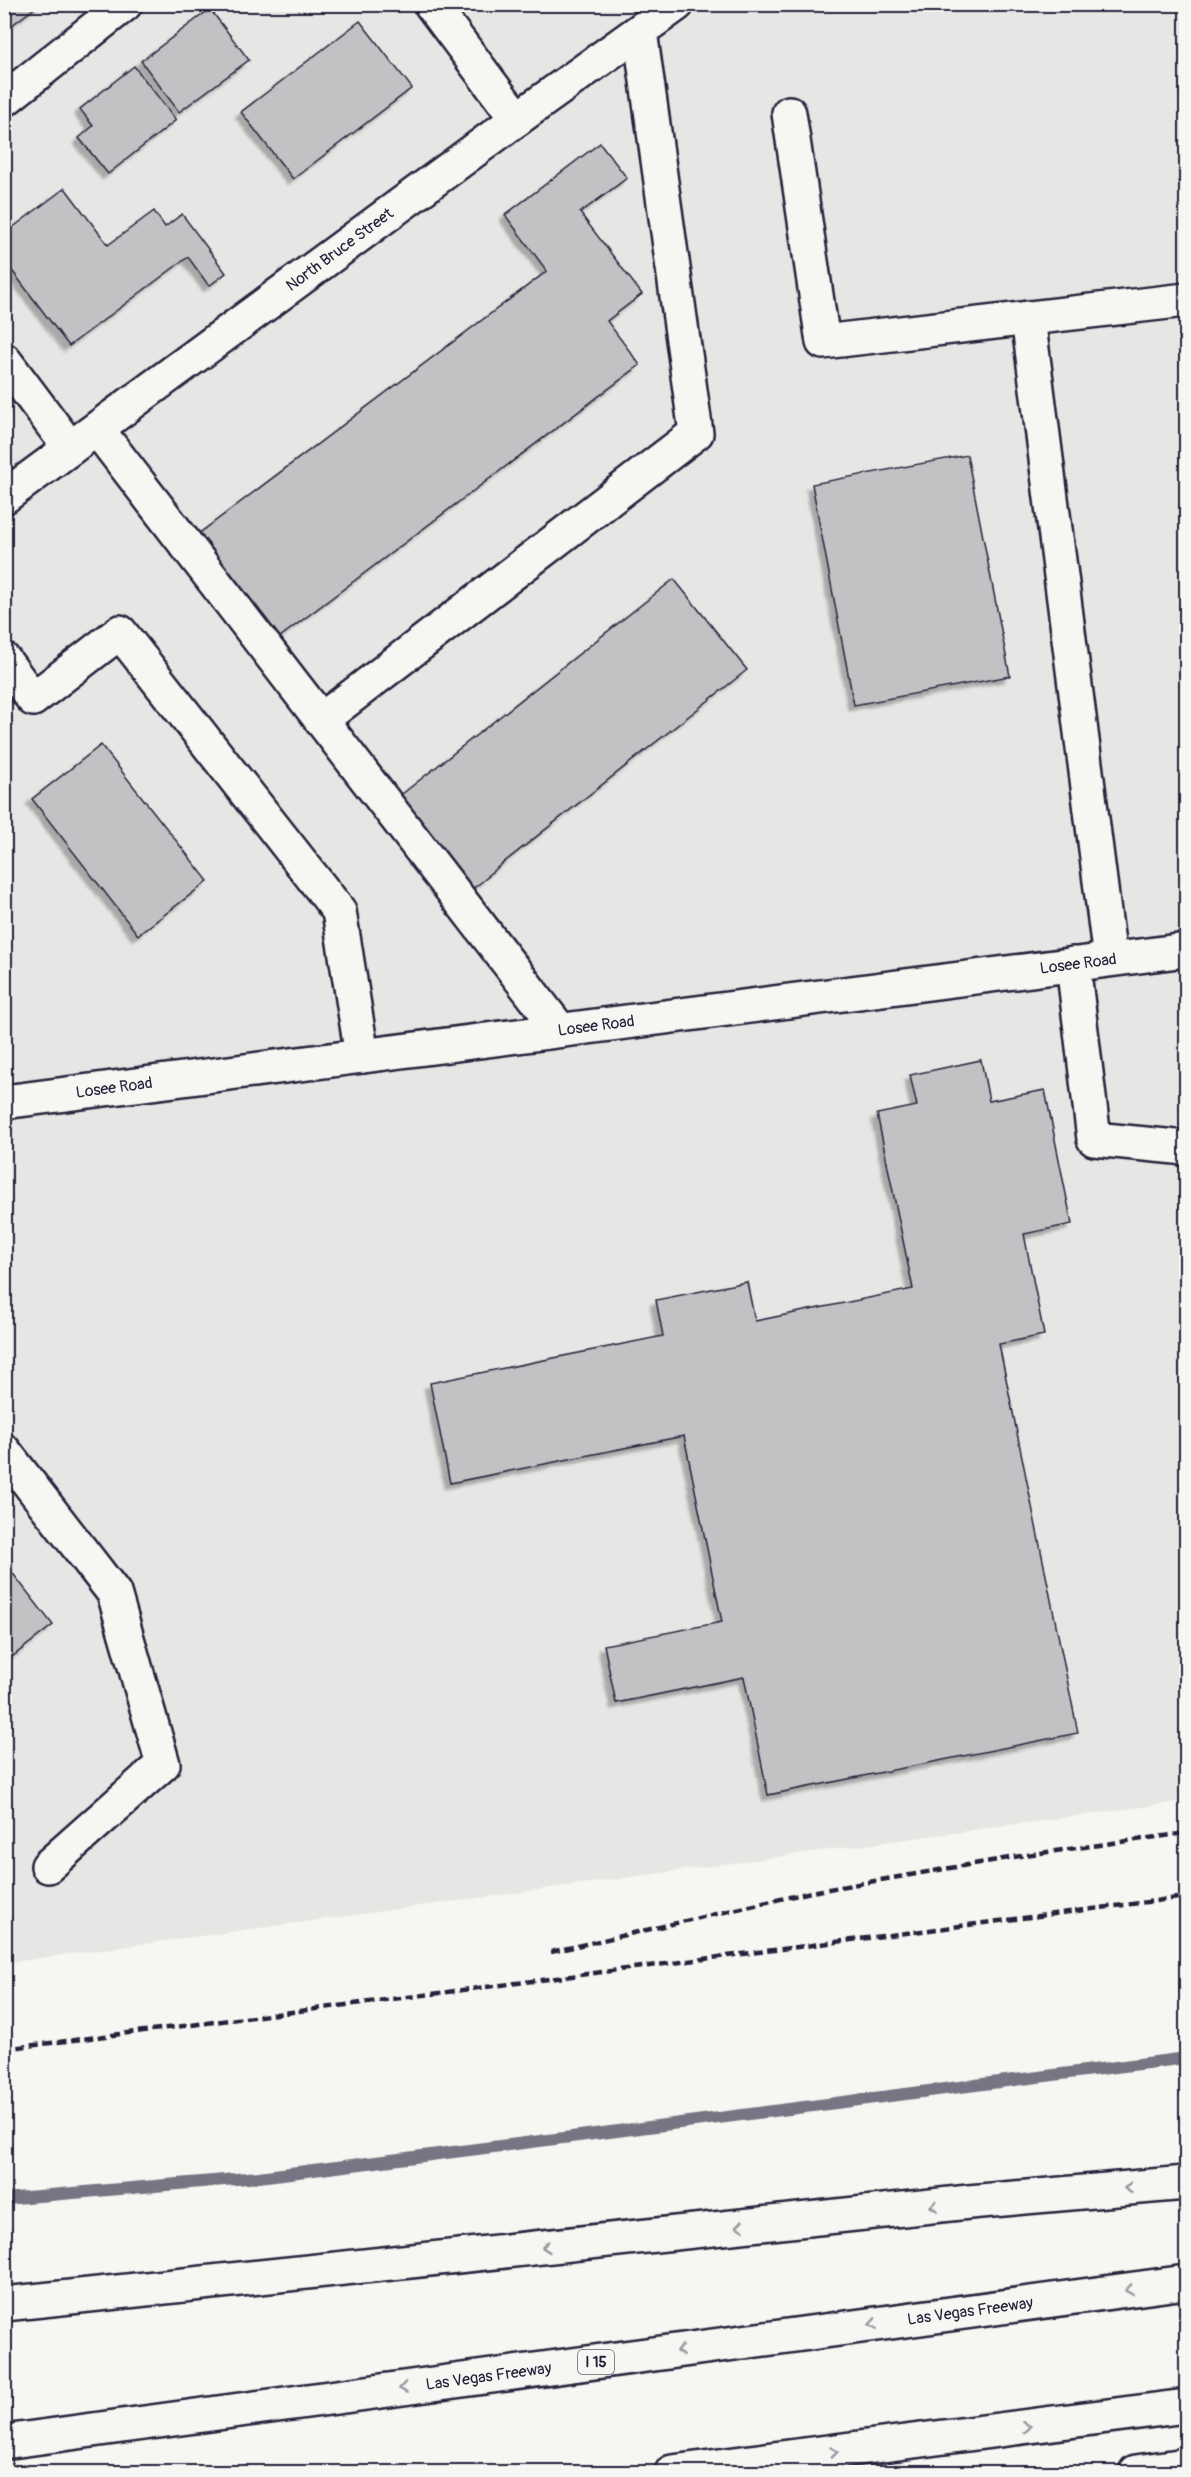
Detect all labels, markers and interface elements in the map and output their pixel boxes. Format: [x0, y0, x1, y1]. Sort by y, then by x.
street label: North Bruce Street [282, 203, 398, 296]
street label: Losee Road [1039, 949, 1118, 979]
street label: Losee Road [557, 1011, 636, 1041]
street label: Losee Road [75, 1073, 154, 1103]
one-way arrow [1124, 2181, 1133, 2194]
one-way arrow [929, 2199, 939, 2212]
one-way arrow [736, 2219, 745, 2232]
one-way arrow [542, 2240, 551, 2253]
one-way arrow [1124, 2283, 1133, 2295]
street label: Las Vegas Freeway [906, 2293, 1034, 2330]
one-way arrow [868, 2318, 877, 2330]
one-way arrow [675, 2344, 684, 2356]
road number: I 15 [578, 2350, 614, 2374]
street label: Las Vegas Freeway [424, 2358, 553, 2395]
one-way arrow [399, 2382, 408, 2394]
one-way arrow [1023, 2421, 1032, 2434]
one-way arrow [829, 2446, 838, 2458]

